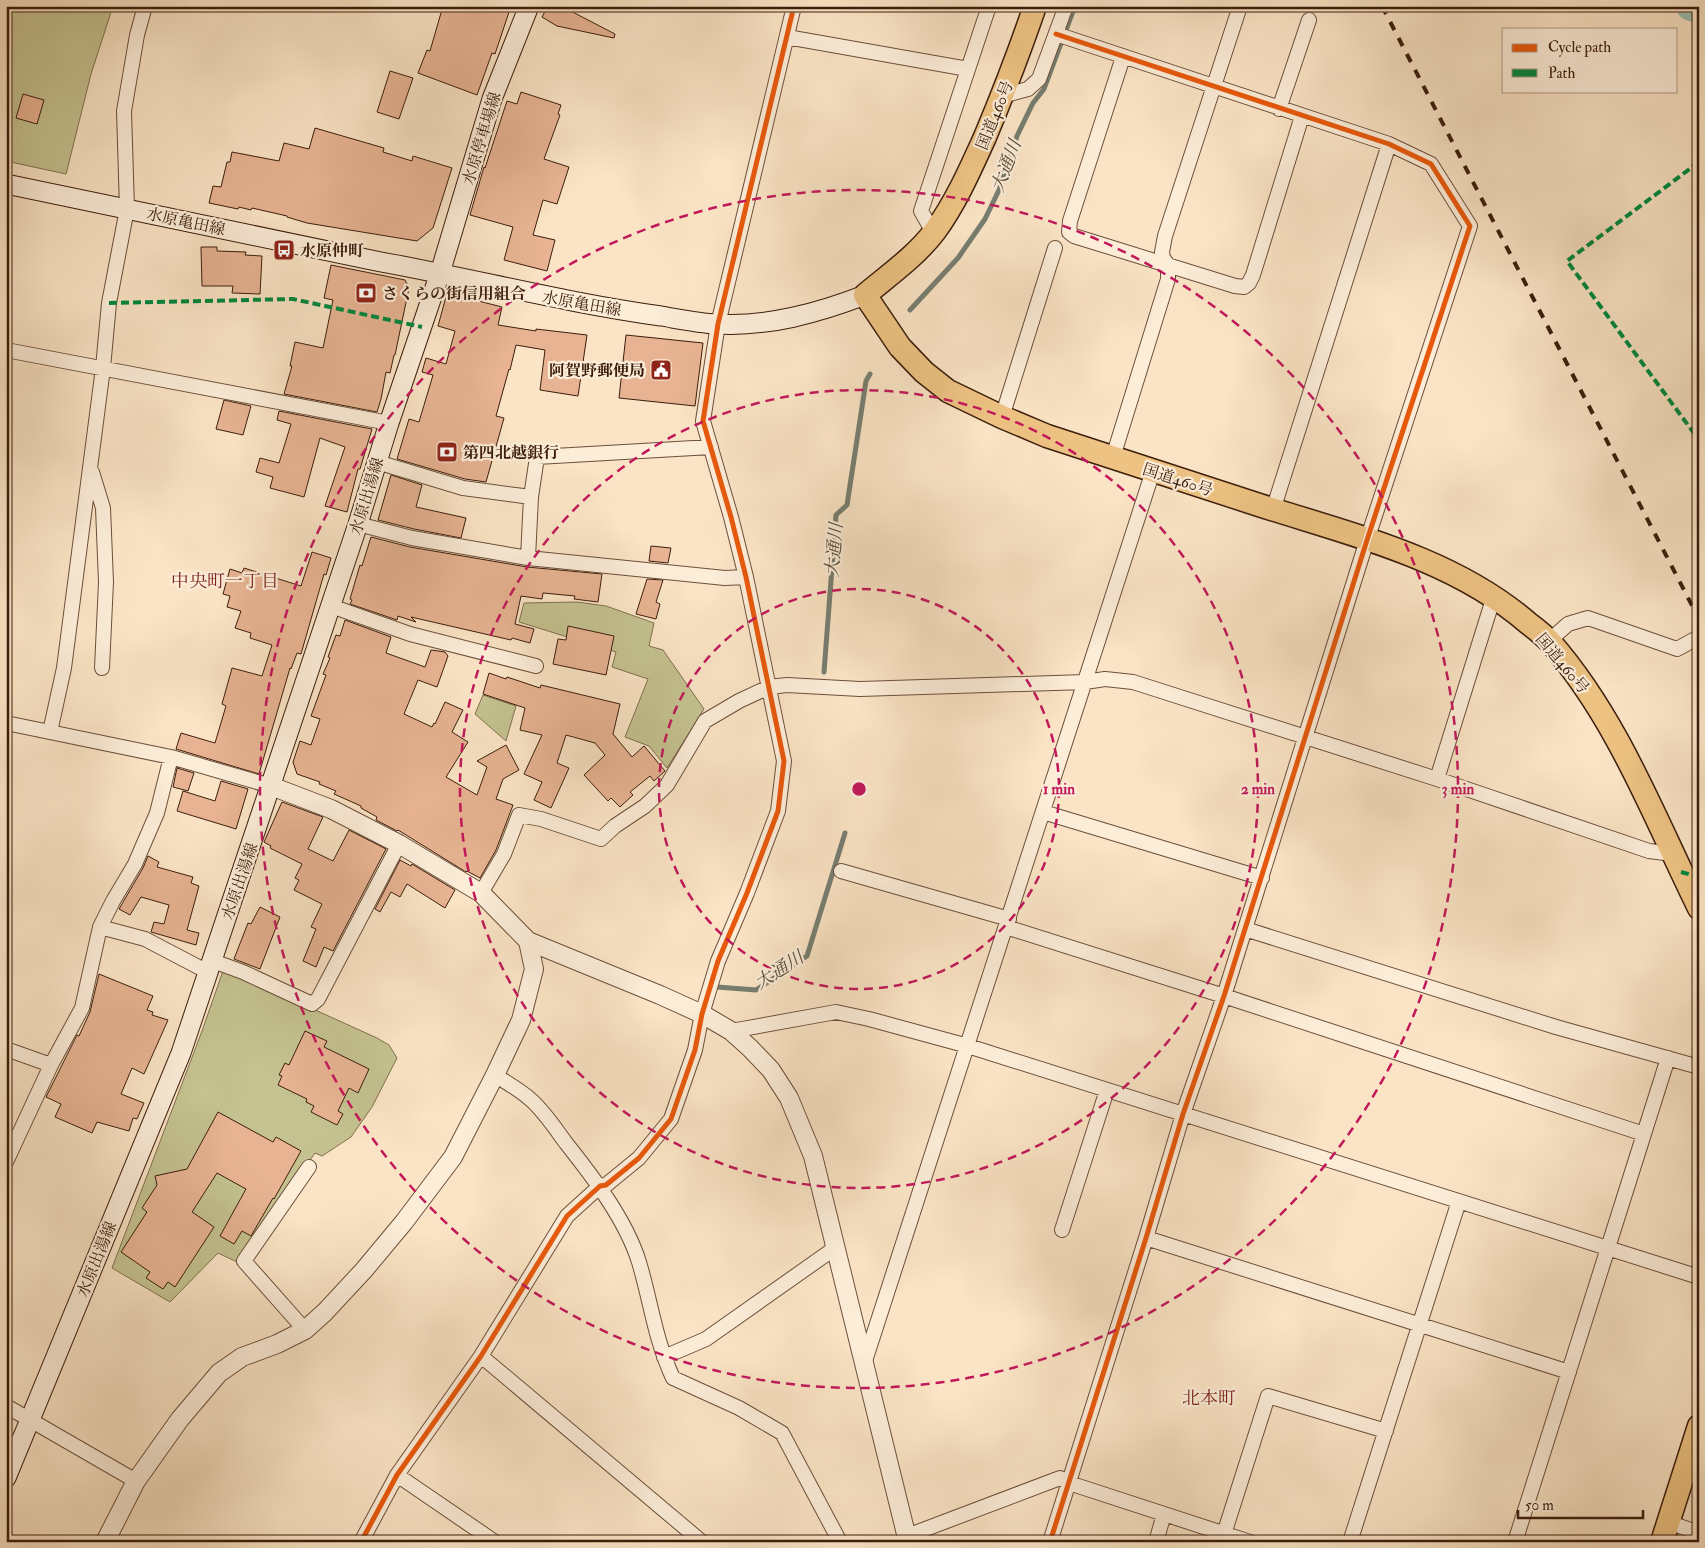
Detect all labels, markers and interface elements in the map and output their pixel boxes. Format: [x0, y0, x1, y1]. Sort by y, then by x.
legend [1502, 28, 1678, 92]
text: Cycle path [1548, 38, 1611, 58]
text: Path [1548, 64, 1575, 83]
street label: 国道460号 [972, 78, 1018, 153]
street label: 水原停車場線 [458, 89, 506, 187]
water label: 大通川 [986, 135, 1028, 196]
street label: 水原亀田線 [145, 204, 227, 240]
bus stop icon: 水原仲町 [272, 238, 296, 262]
place label: 水原仲町 [300, 241, 364, 261]
bank icon: さくらの街信用組合 [354, 281, 378, 305]
place label: さくらの街信用組合 [382, 284, 526, 304]
street label: 水原亀田線 [541, 287, 623, 321]
public building icon: 阿賀野郵便局 [649, 358, 673, 382]
place label: 阿賀野郵便局 [549, 361, 645, 381]
bank icon: 第四北越銀行 [435, 440, 459, 464]
place label: 第四北越銀行 [463, 443, 559, 463]
street label: 水原出湯線 [346, 455, 388, 537]
street label: 国道460号 [1140, 459, 1215, 501]
water label: 大通川 [821, 520, 848, 578]
district label: 中央町一丁目 [171, 570, 279, 593]
street label: 国道460号 [1531, 629, 1593, 698]
centre of rings [850, 780, 868, 798]
text: 1 min [1043, 780, 1075, 799]
text: 2 min [1241, 780, 1275, 799]
text: 3 min [1442, 780, 1474, 799]
street label: 水原出湯線 [217, 840, 262, 922]
water label: 大通川 [750, 945, 810, 995]
street label: 水原出湯線 [73, 1219, 121, 1300]
district label: 北本町 [1182, 1387, 1236, 1410]
scale bar [1518, 1488, 1642, 1520]
text: 50 m [1525, 1496, 1554, 1515]

